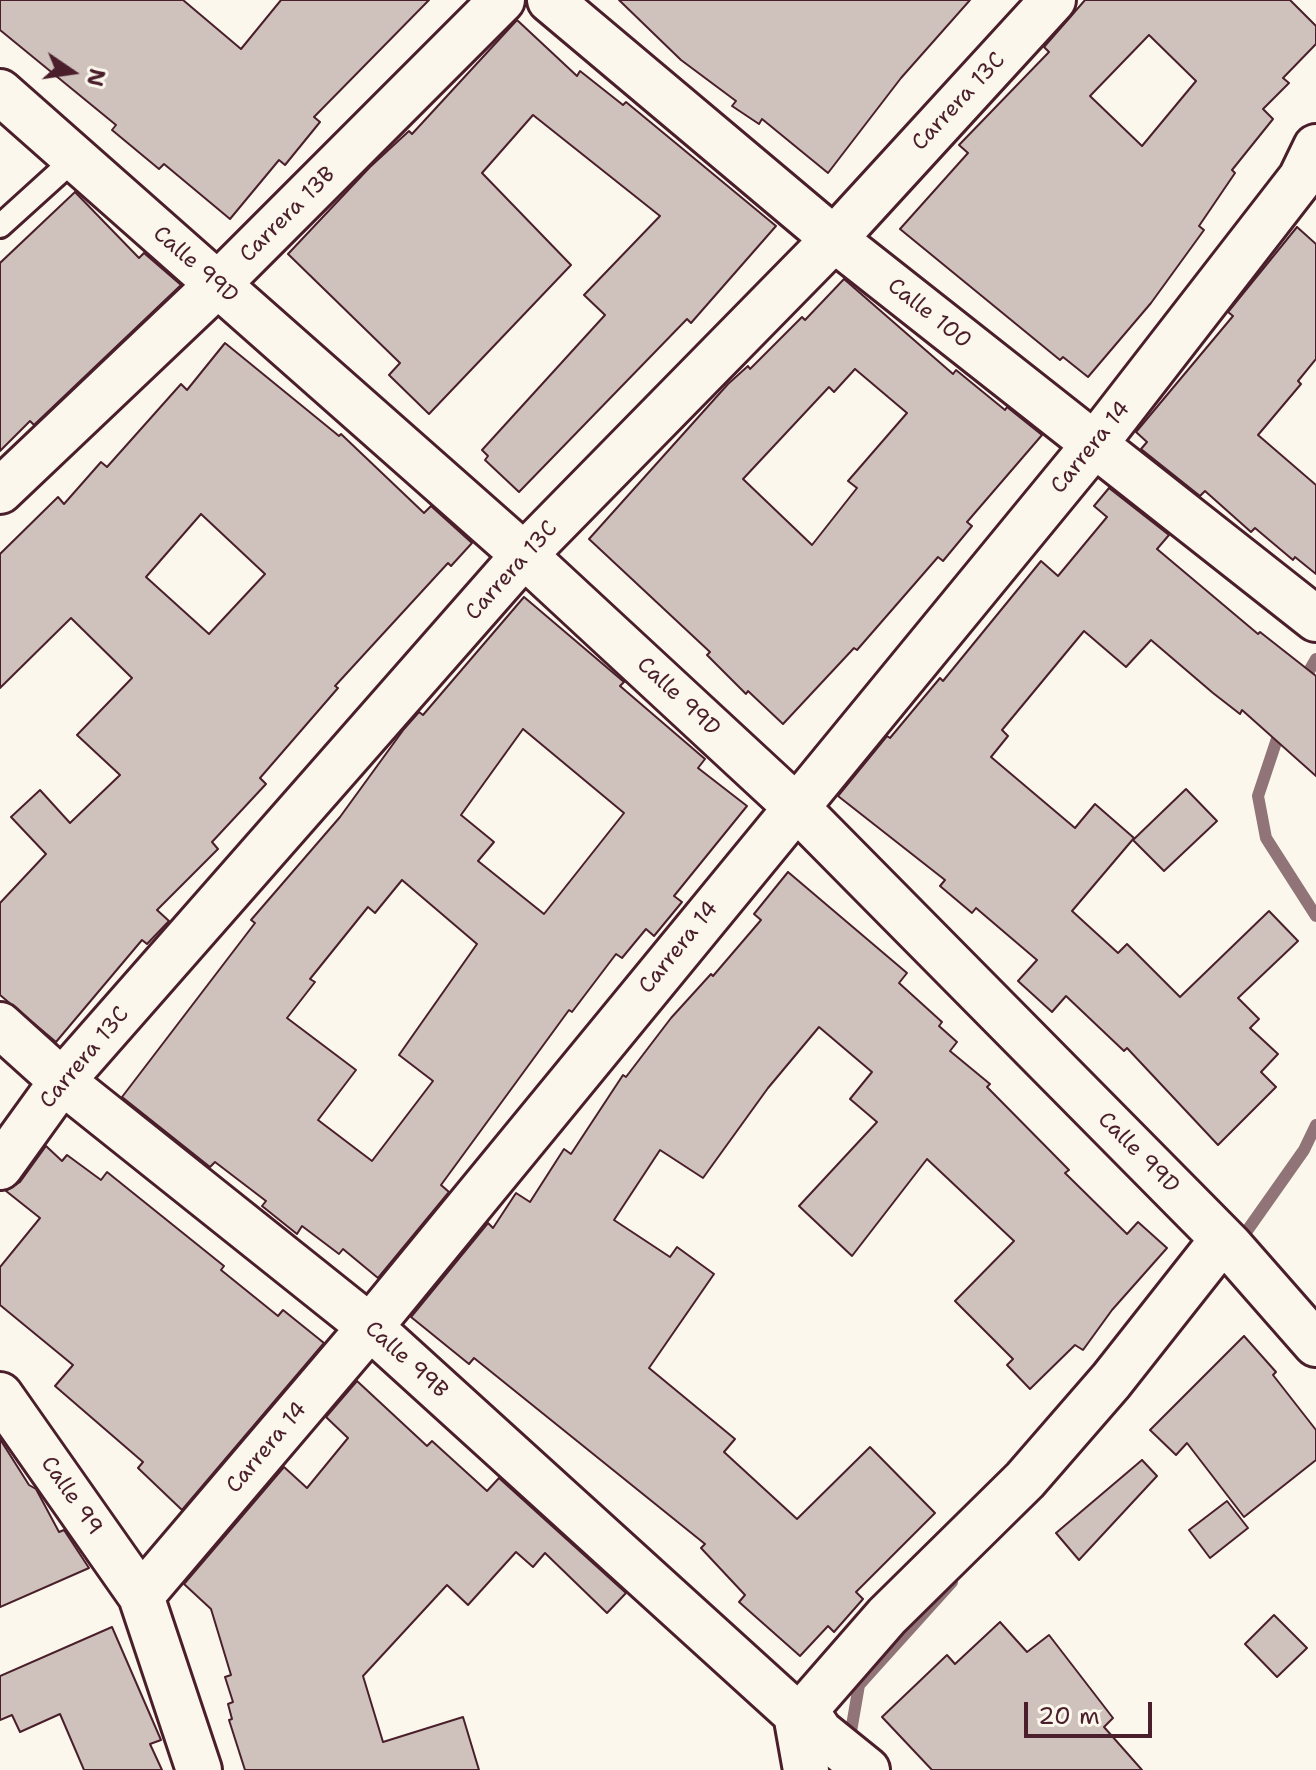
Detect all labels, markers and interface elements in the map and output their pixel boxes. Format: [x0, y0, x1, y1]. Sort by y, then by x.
north arrow [32, 32, 112, 112]
street label: Carrera 13C [907, 47, 1011, 157]
text: N [80, 66, 112, 89]
street label: Carrera 13B [235, 162, 341, 268]
street label: Calle 99D [147, 221, 243, 309]
street label: Calle 100 [882, 273, 976, 355]
street label: Carrera 14 [1046, 396, 1136, 500]
street label: Carrera 13C [460, 516, 564, 626]
street label: Calle 99D [631, 652, 725, 742]
street label: Carrera 14 [634, 896, 724, 1000]
street label: Carrera 13C [35, 1002, 135, 1114]
street label: Calle 99D [1092, 1107, 1184, 1199]
street label: Calle 99B [359, 1316, 453, 1404]
street label: Carrera 14 [221, 1397, 313, 1499]
street label: Calle 99 [34, 1452, 108, 1540]
scale bar [1028, 1686, 1156, 1736]
text: 20 m [1038, 1700, 1100, 1732]

